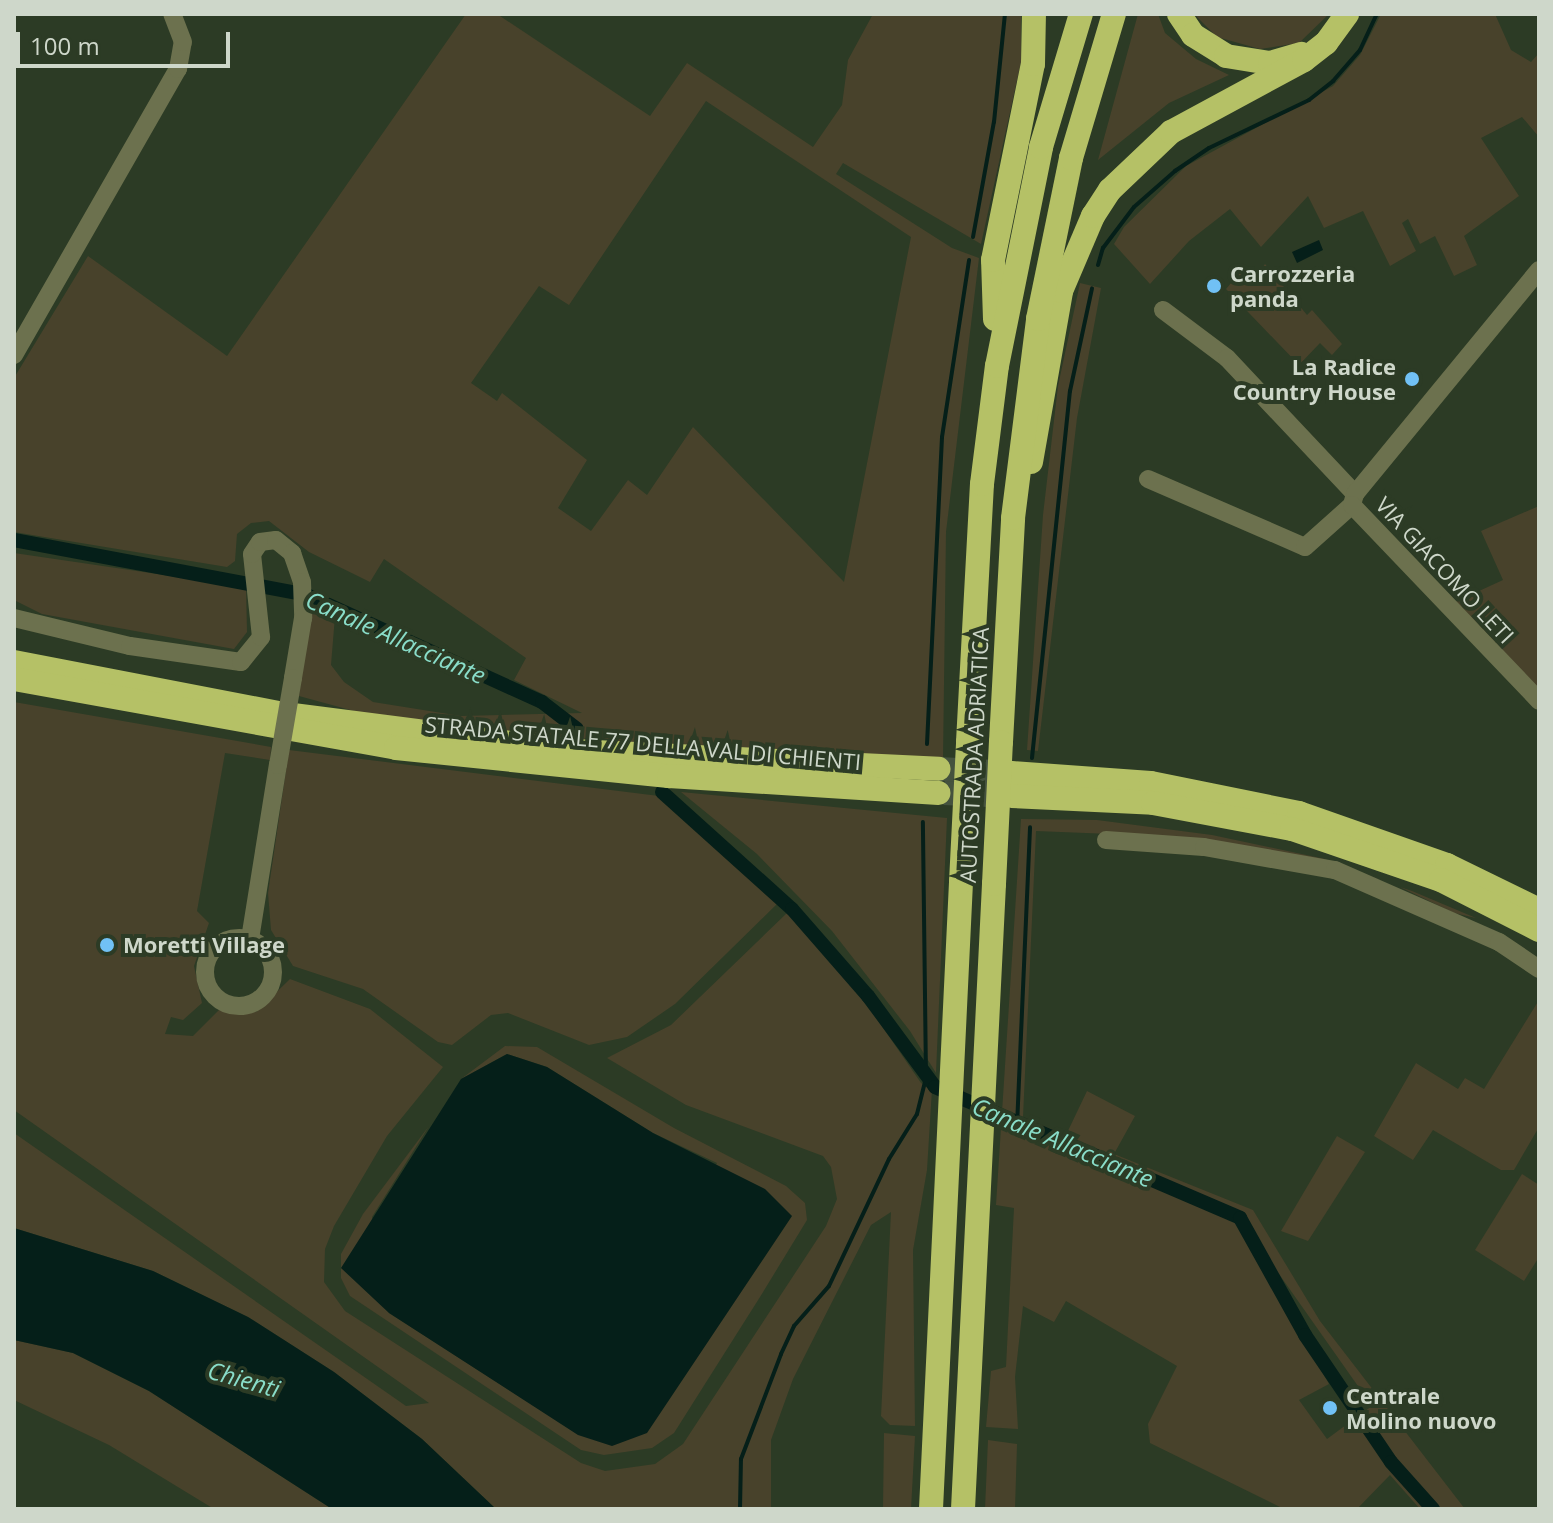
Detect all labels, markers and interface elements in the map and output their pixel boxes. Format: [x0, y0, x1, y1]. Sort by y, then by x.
scale bar [20, 16, 234, 66]
text: 100 m [30, 29, 100, 62]
place label: Carrozzeria panda [1230, 260, 1355, 312]
marker: Carrozzeria panda [1205, 277, 1223, 295]
place label: La Radice Country House [1233, 353, 1396, 404]
marker: La Radice Country House [1403, 370, 1421, 388]
street label: VIA GIACOMO LETI [1370, 491, 1520, 649]
water label: Canale Allacciante [302, 584, 490, 690]
street label: AUTOSTRADA ADRIATICA [954, 626, 994, 884]
street label: STRADA STATALE 77 DELLA VAL DI CHIENTI [424, 711, 862, 775]
place label: Moretti Village [123, 932, 285, 958]
marker: Moretti Village [98, 936, 116, 954]
water label: Canale Allacciante [968, 1091, 1158, 1193]
water label: Chienti [205, 1355, 283, 1403]
place label: Centrale Molino nuovo [1346, 1382, 1496, 1434]
marker: Centrale Molino nuovo [1321, 1399, 1339, 1417]

